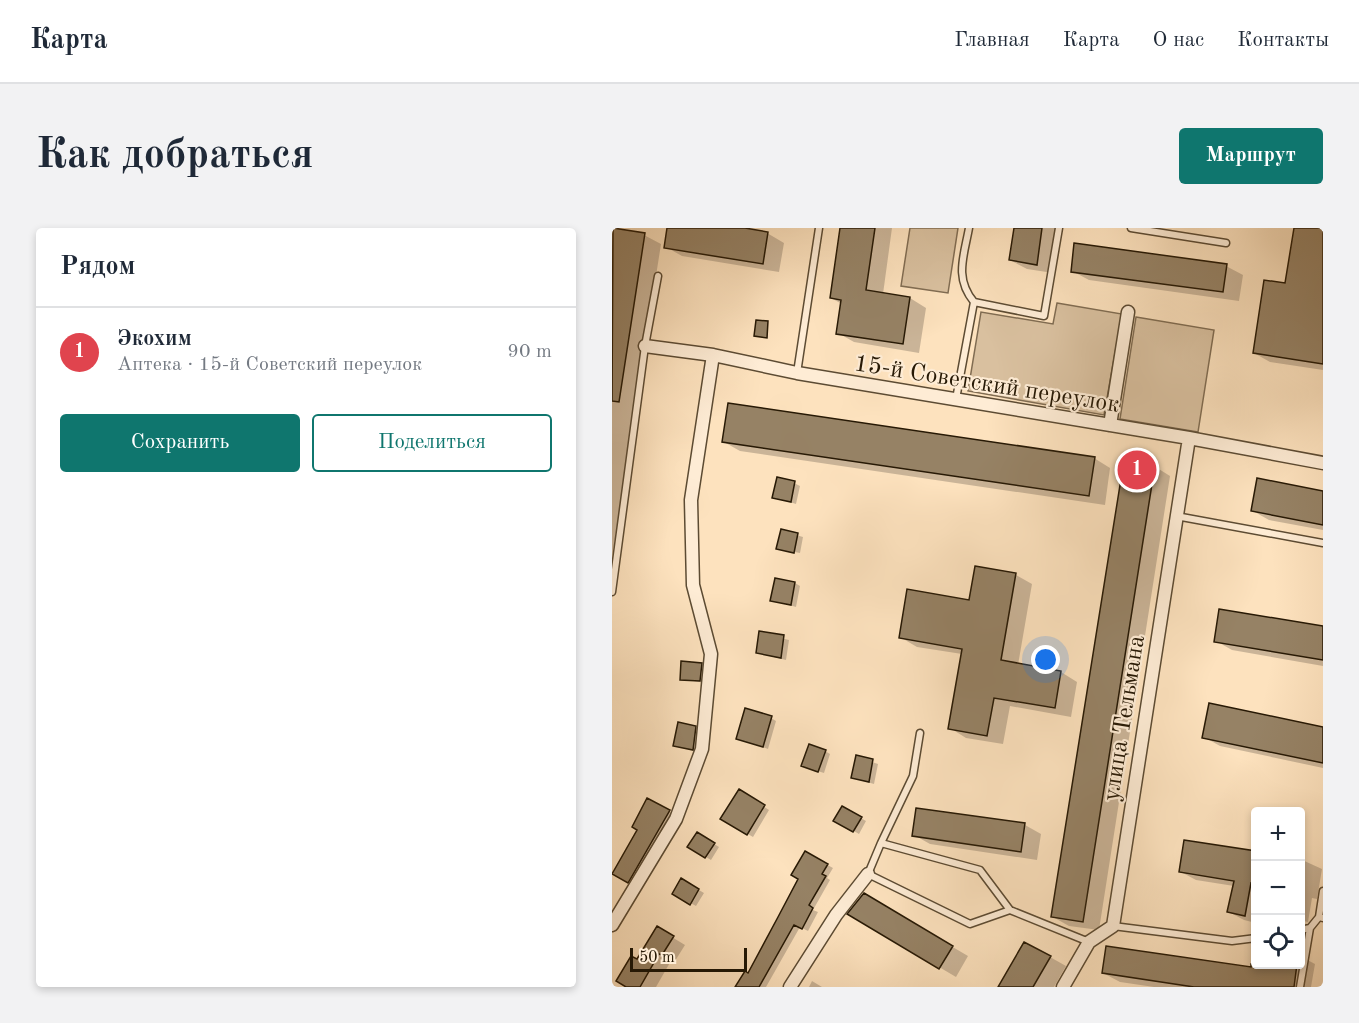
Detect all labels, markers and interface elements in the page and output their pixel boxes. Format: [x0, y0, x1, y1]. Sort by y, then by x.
text: Карта [30, 27, 108, 55]
text: Главная [954, 30, 1030, 51]
text: Карта [1063, 30, 1120, 51]
text: О нас [1153, 30, 1204, 51]
text: Контакты [1237, 30, 1329, 51]
button: Маршрут [1179, 128, 1323, 184]
text: Как добраться [36, 135, 313, 177]
text: Рядом [60, 254, 135, 280]
text: Экохим [117, 328, 192, 350]
text: 1 [74, 342, 85, 362]
text: 90 m [507, 342, 552, 362]
street label: 15-й Советский переулок [852, 352, 1121, 418]
text: Аптека · 15-й Советский переулок [117, 355, 422, 375]
button: Сохранить [60, 414, 300, 472]
button: Поделиться [312, 414, 552, 472]
pin: 1 [1118, 448, 1156, 492]
street label: улица Тельмана [1100, 634, 1150, 803]
your location [1031, 645, 1060, 674]
map controls [1251, 807, 1305, 969]
button: + [1251, 807, 1305, 861]
button: − [1251, 861, 1305, 915]
button: locate [1251, 915, 1305, 969]
scale bar [630, 945, 747, 972]
text: 50 m [639, 950, 675, 966]

